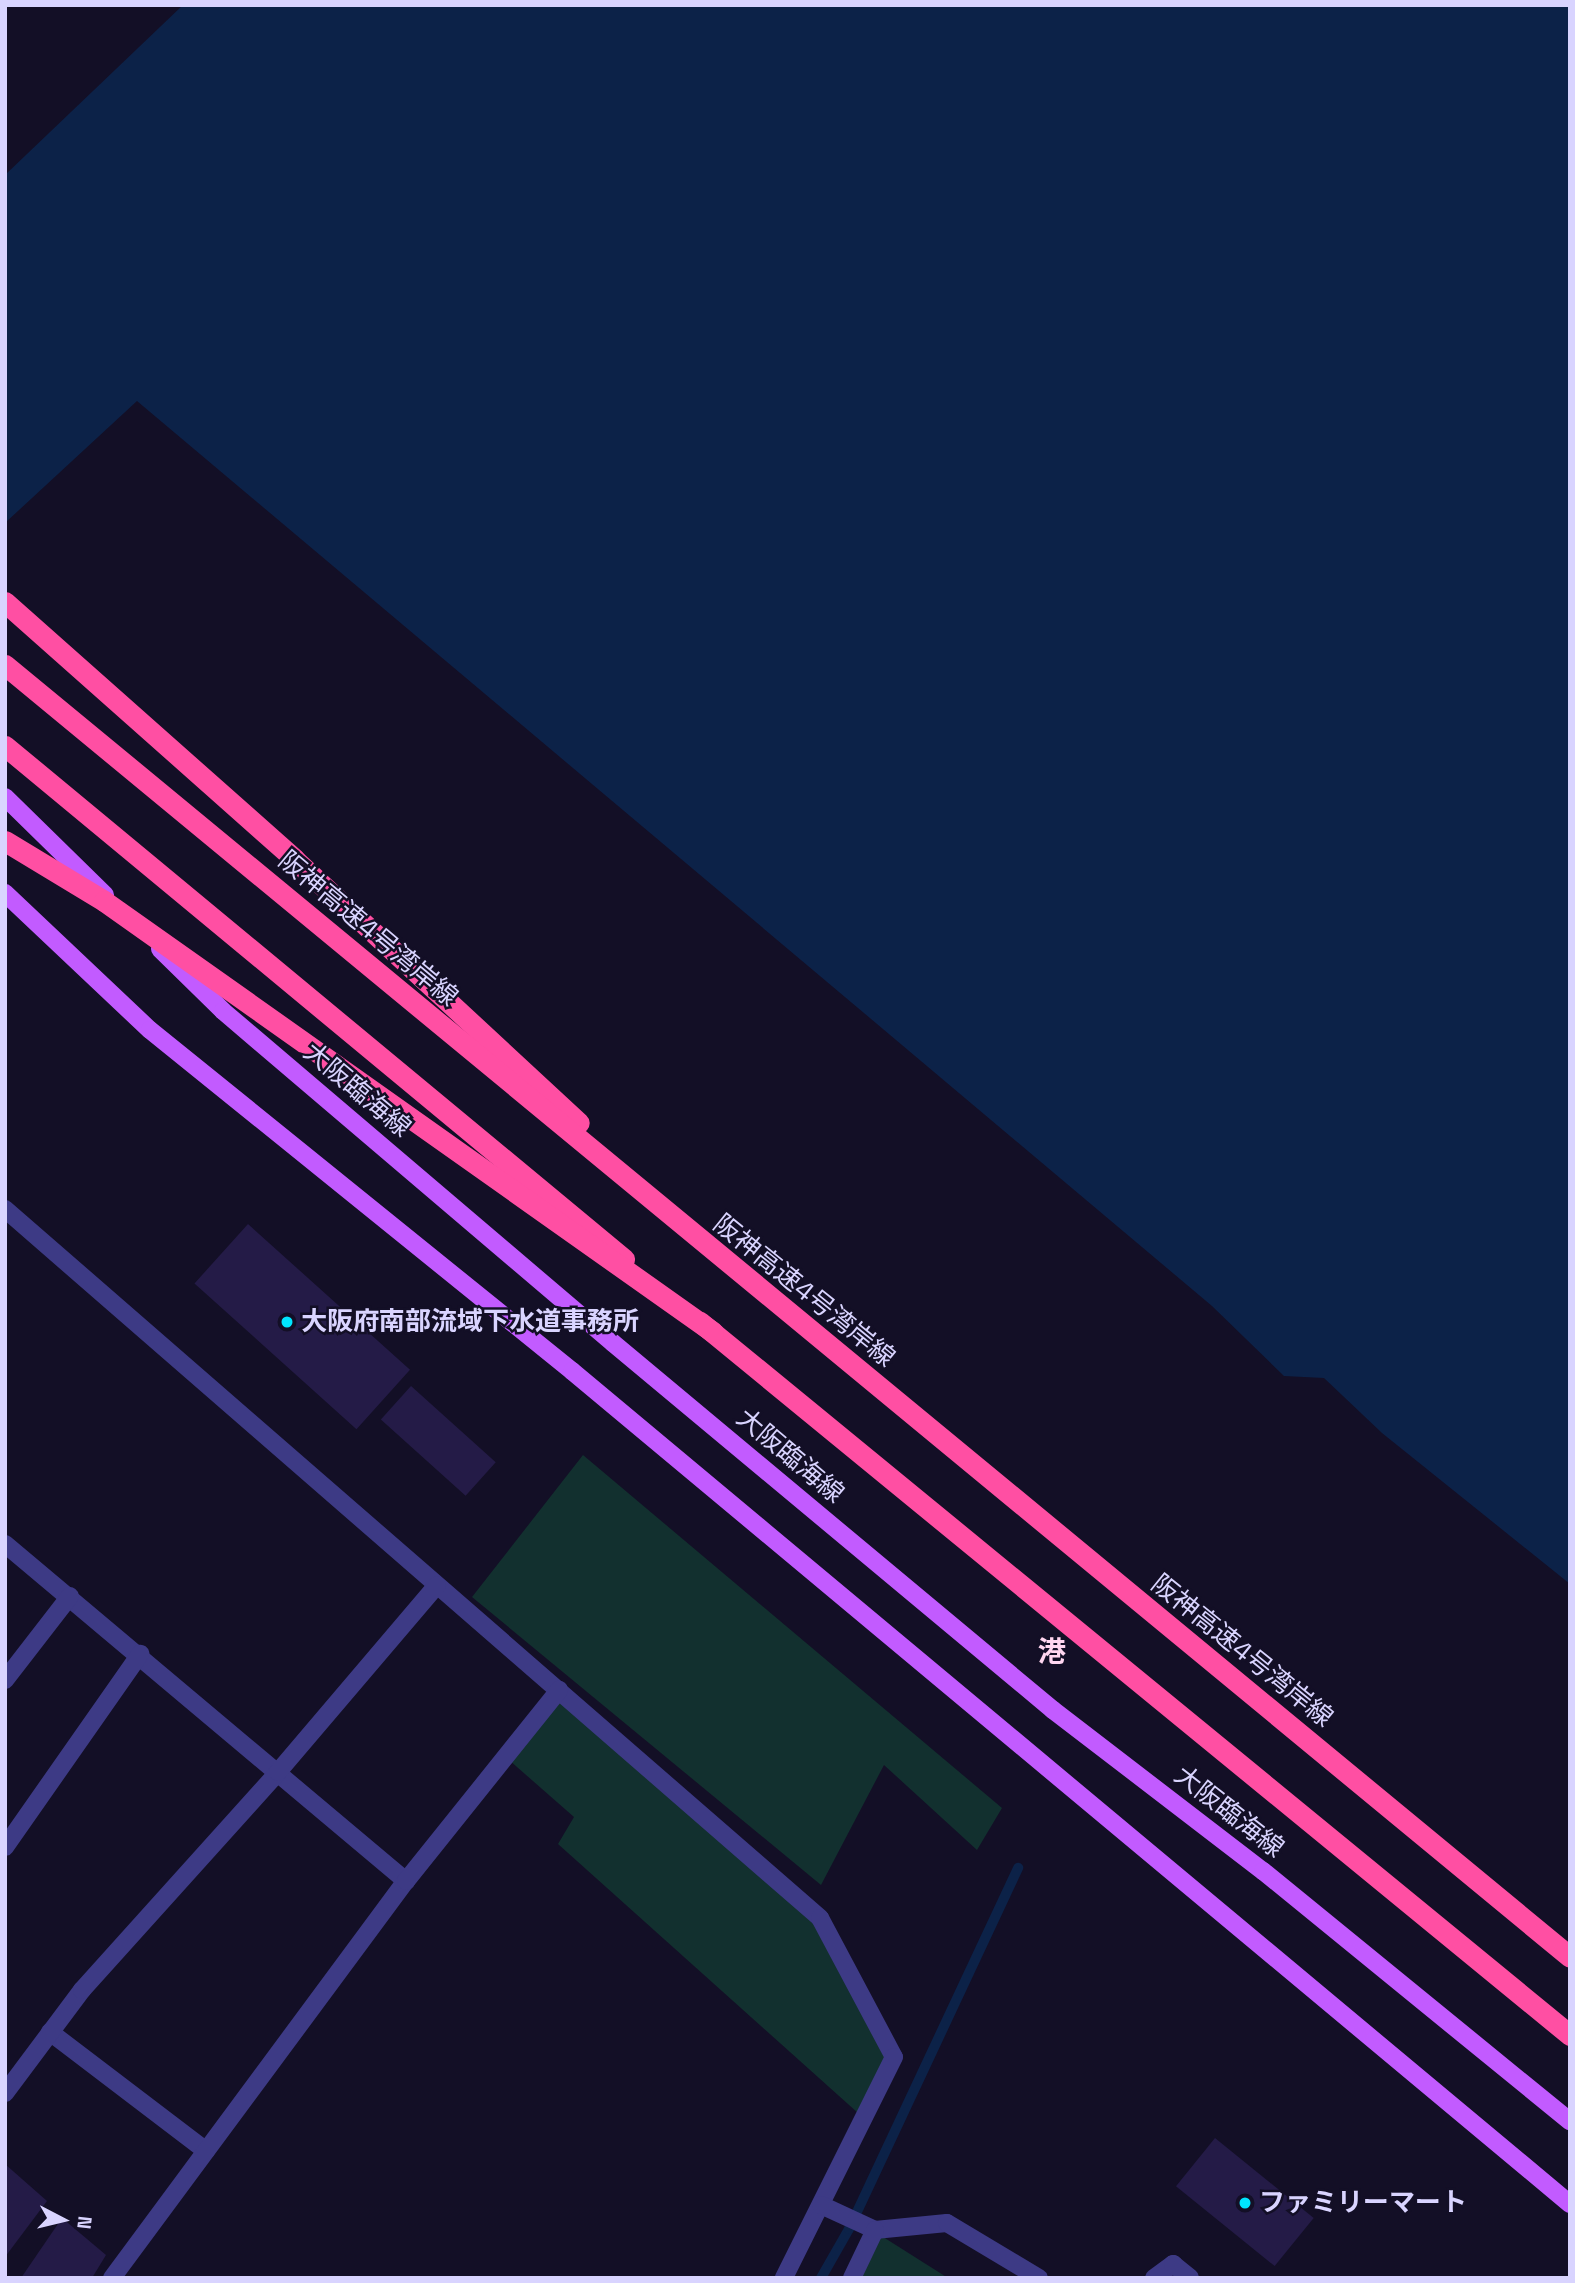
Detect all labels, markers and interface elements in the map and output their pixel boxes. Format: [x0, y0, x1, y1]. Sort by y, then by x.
street label: 阪神高速4号湾岸線 [272, 845, 464, 1013]
street label: 大阪臨海線 [297, 1036, 417, 1144]
street label: 阪神高速4号湾岸線 [707, 1208, 901, 1374]
place label: 大阪府南部流域下水道事務所 [301, 1306, 639, 1338]
marker: 大阪府南部流域下水道事務所 [279, 1314, 295, 1330]
street label: 大阪臨海線 [730, 1402, 850, 1510]
street label: 阪神高速4号湾岸線 [1145, 1568, 1339, 1734]
district label: 港 [1038, 1634, 1066, 1668]
street label: 大阪臨海線 [1168, 1760, 1290, 1864]
north arrow [28, 2185, 98, 2255]
place label: ファミリーマート [1259, 2187, 1467, 2219]
marker: ファミリーマート [1237, 2195, 1253, 2211]
text: N [71, 2215, 98, 2230]

